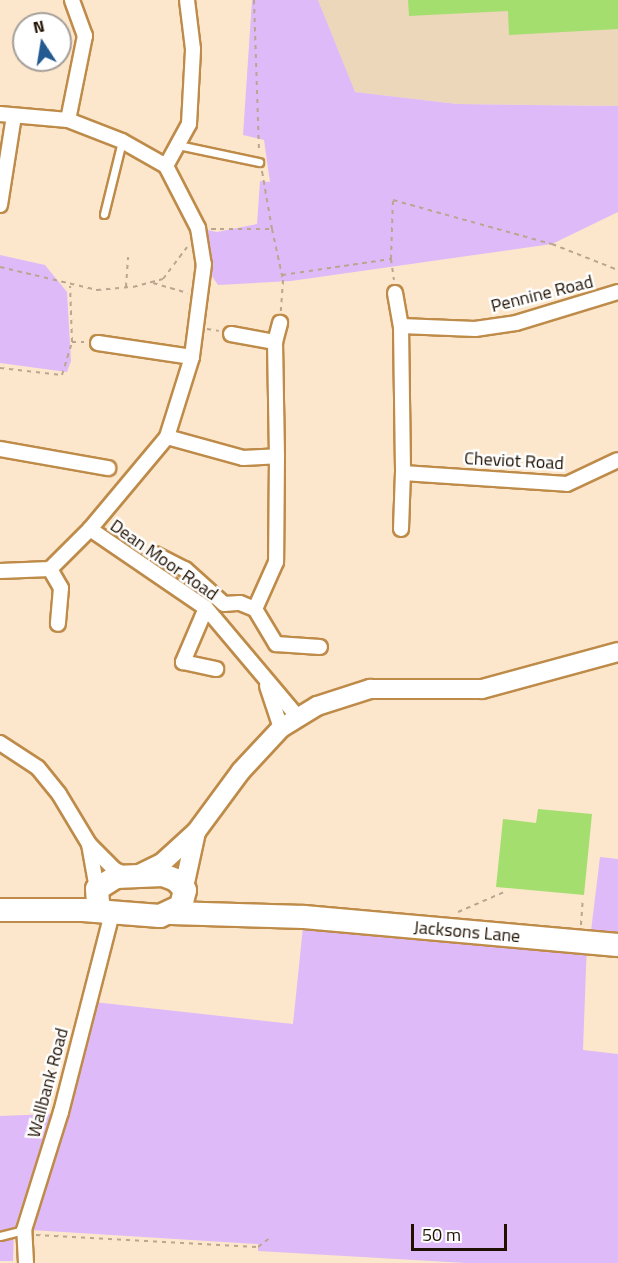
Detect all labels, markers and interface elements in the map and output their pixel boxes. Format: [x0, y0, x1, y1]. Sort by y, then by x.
north arrow [12, 12, 72, 72]
text: N [31, 13, 47, 39]
street label: Pennine Road [489, 271, 595, 317]
street label: Cheviot Road [464, 448, 564, 474]
street label: Dean Moor Road [106, 515, 222, 605]
street label: Jacksons Lane [413, 917, 521, 947]
street label: Wallbank Road [23, 1026, 73, 1140]
scale bar [414, 1212, 510, 1250]
text: 50 m [422, 1221, 461, 1248]

